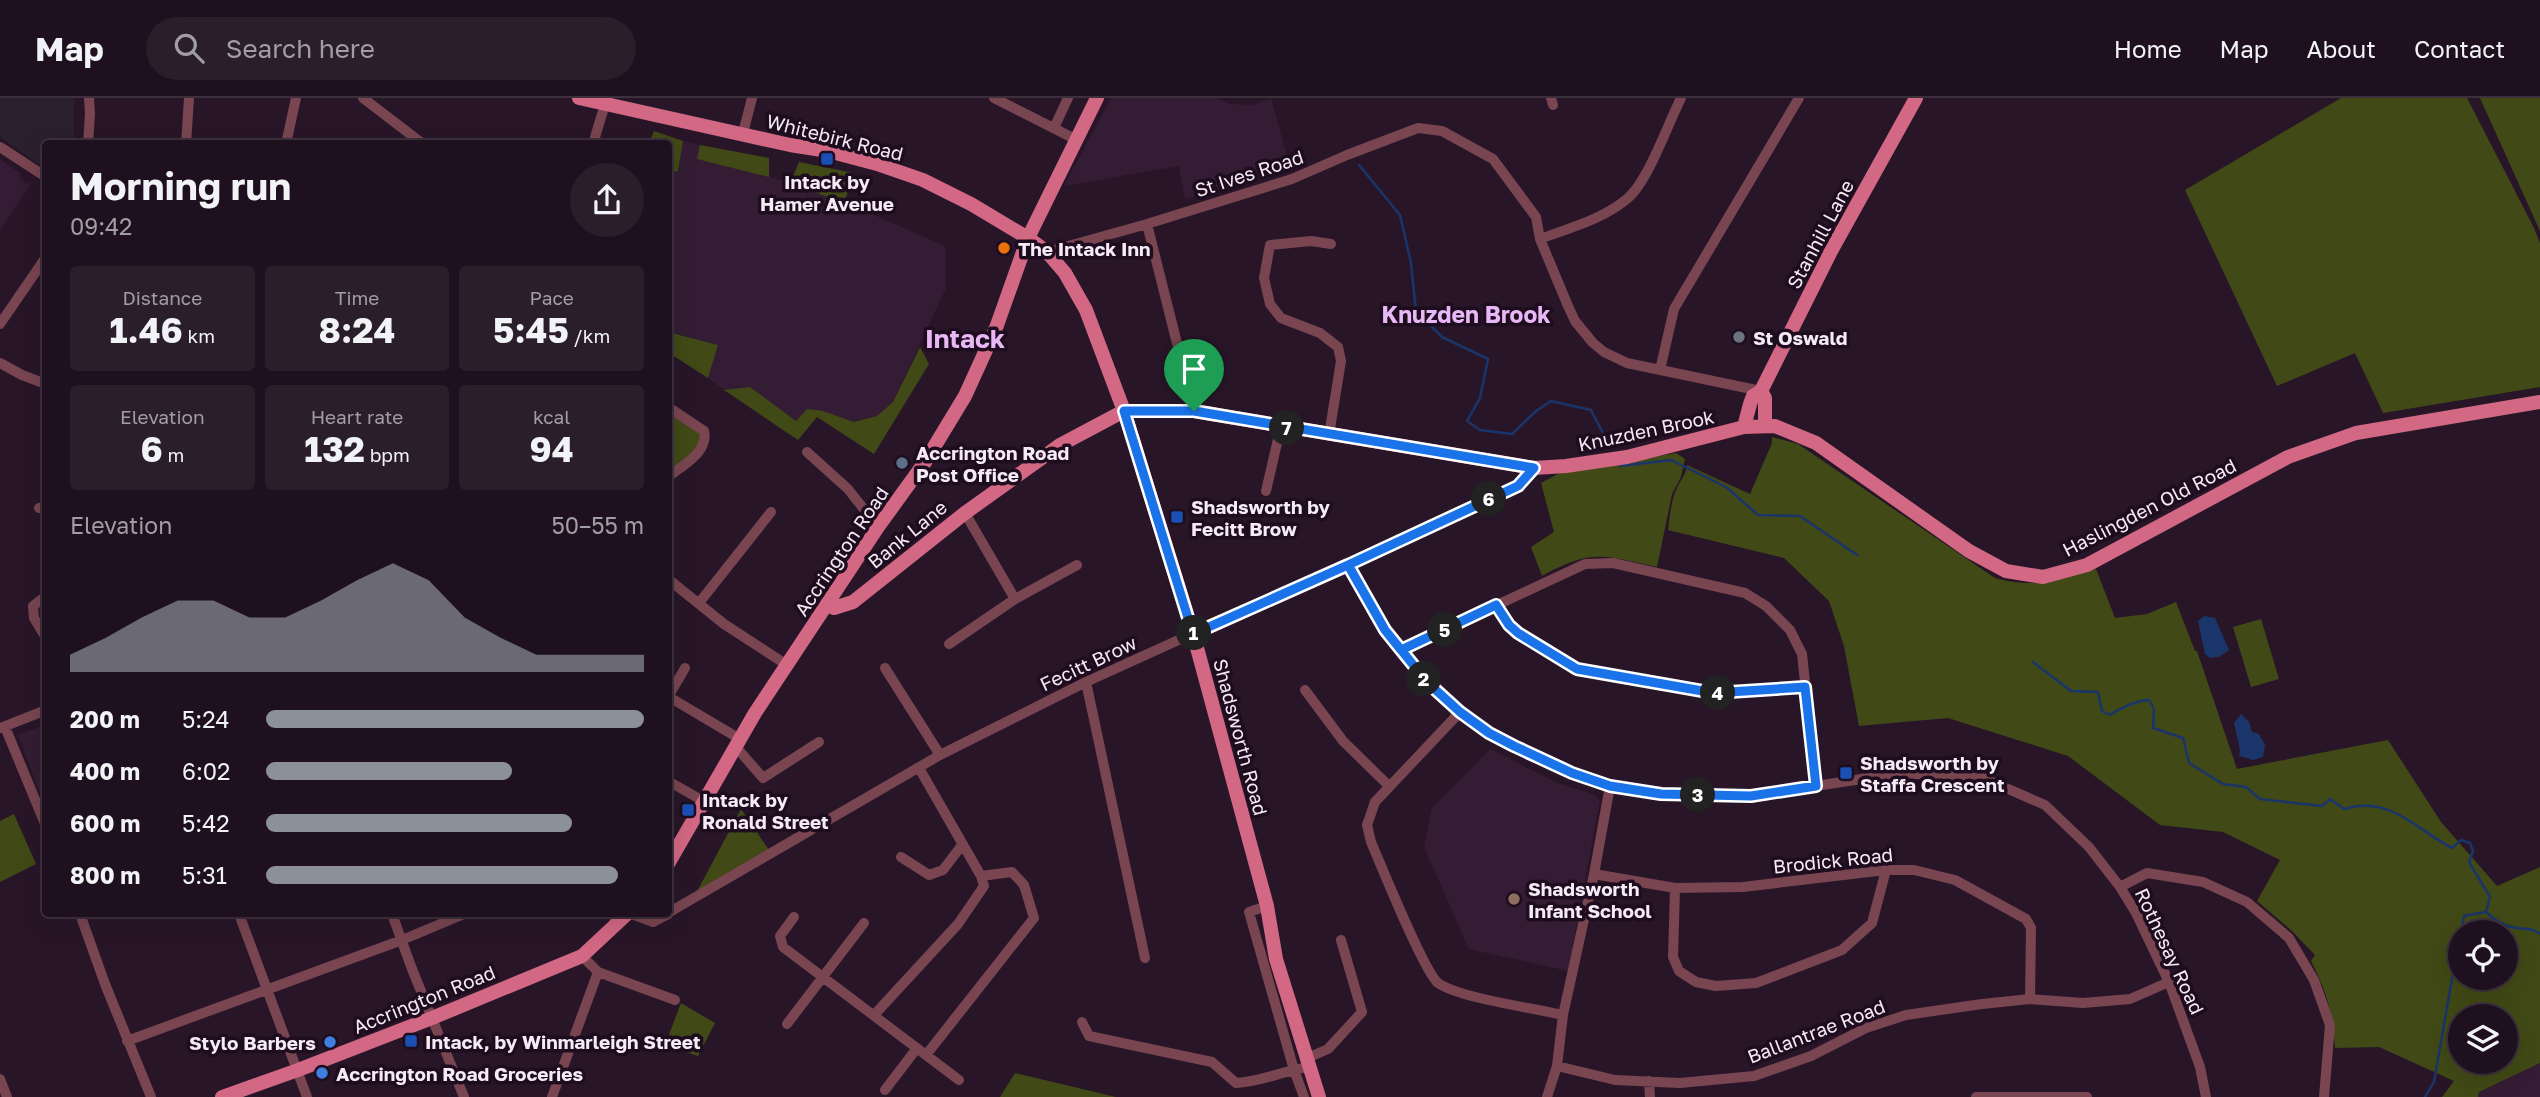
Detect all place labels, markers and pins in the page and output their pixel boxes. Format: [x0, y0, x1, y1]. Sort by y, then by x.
marker: Intack by Hamer Avenue [819, 151, 835, 167]
place label: Intack by Hamer Avenue [760, 170, 894, 215]
place label: The Intack Inn [1018, 237, 1151, 260]
marker: The Intack Inn [996, 240, 1012, 256]
place label: St Oswald [1753, 326, 1847, 349]
marker: St Oswald [1731, 329, 1747, 345]
pin [1164, 339, 1224, 411]
pin: 7 [1270, 410, 1304, 446]
place label: Accrington Road Post Office [916, 441, 1069, 486]
marker: Accrington Road Post Office [894, 455, 910, 471]
pin: 6 [1472, 482, 1506, 516]
place label: Shadsworth by Fecitt Brow [1191, 495, 1330, 540]
marker: Shadsworth by Fecitt Brow [1169, 509, 1185, 525]
pin: 5 [1428, 612, 1462, 648]
pin: 1 [1176, 616, 1212, 650]
pin: 2 [1406, 662, 1442, 696]
pin: 4 [1700, 676, 1736, 710]
place label: Shadsworth by Staffa Crescent [1860, 751, 2005, 796]
marker: Shadsworth by Staffa Crescent [1838, 765, 1854, 781]
pin: 3 [1680, 778, 1716, 812]
place label: Intack by Ronald Street [702, 788, 829, 833]
marker: Intack by Ronald Street [680, 802, 696, 818]
place label: Shadsworth Infant School [1528, 877, 1652, 922]
marker: Shadsworth Infant School [1506, 891, 1522, 907]
place label: Intack, by Winmarleigh Street [425, 1030, 701, 1053]
place label: Stylo Barbers [189, 1031, 316, 1054]
marker: Intack, by Winmarleigh Street [403, 1033, 419, 1049]
marker: Stylo Barbers [322, 1034, 338, 1050]
place label: Accrington Road Groceries [336, 1062, 583, 1085]
marker: Accrington Road Groceries [314, 1065, 330, 1081]

